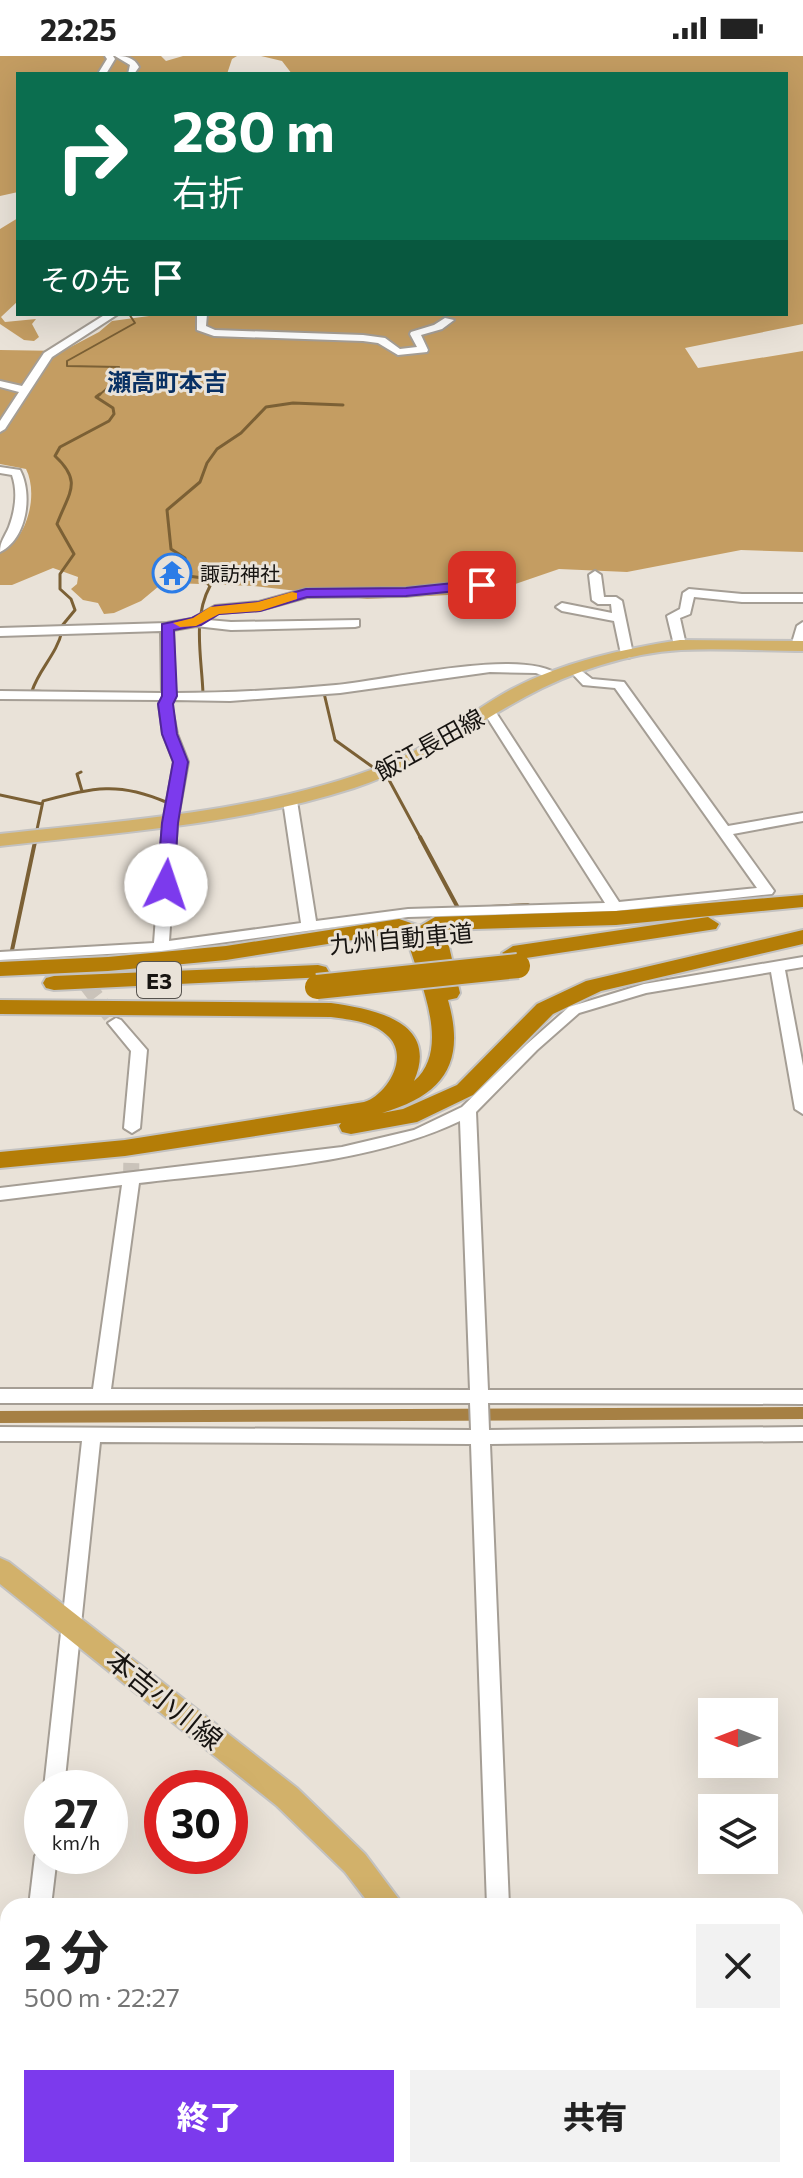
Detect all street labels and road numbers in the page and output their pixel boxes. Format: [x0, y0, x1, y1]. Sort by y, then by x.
street label: 飯江長田線 [369, 702, 489, 786]
street label: 九州自動車道 [328, 917, 474, 959]
road number: E3 [137, 962, 181, 998]
street label: 本吉小川線 [100, 1642, 230, 1756]

